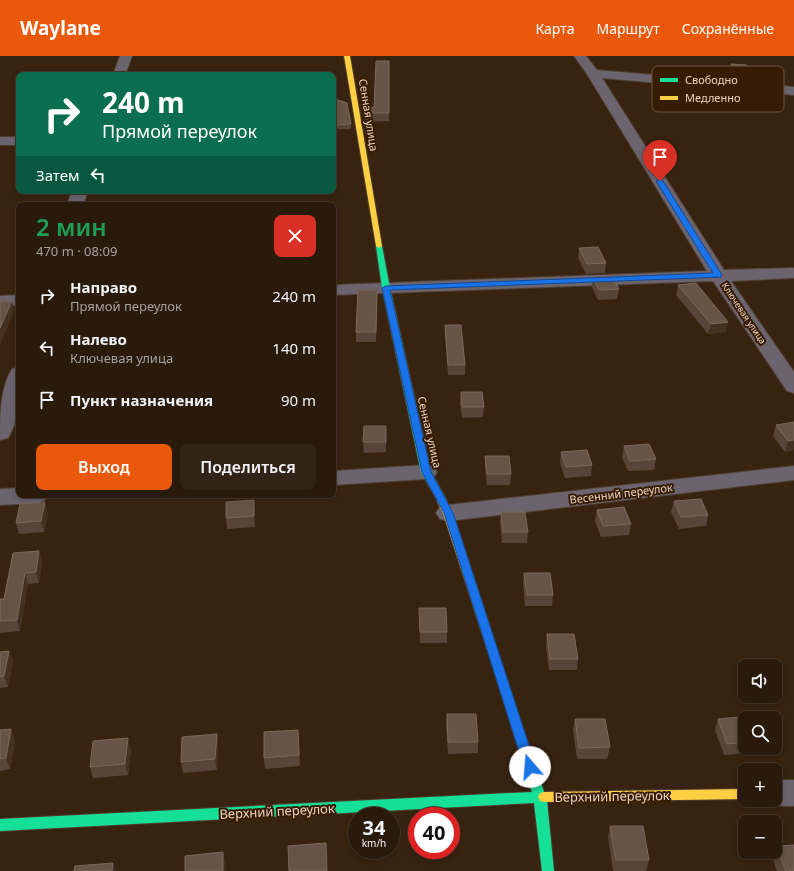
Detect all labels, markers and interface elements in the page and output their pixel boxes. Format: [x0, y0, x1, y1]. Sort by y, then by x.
text: Waylane [20, 15, 101, 41]
text: Карта [535, 19, 574, 38]
text: Маршрут [596, 19, 660, 38]
text: Сохранённые [682, 19, 774, 38]
legend [652, 66, 784, 112]
text: Свободно [685, 72, 738, 87]
street label: Сенная улица [356, 78, 382, 152]
text: 240 m [102, 83, 185, 121]
icon: right [36, 88, 88, 140]
text: Медленно [685, 90, 740, 105]
text: Прямой переулок [102, 119, 257, 143]
pin [643, 140, 677, 181]
icon: arrive [649, 146, 671, 168]
icon: left [87, 164, 109, 186]
text: Затем [36, 165, 79, 185]
text: 2 мин [36, 210, 107, 243]
button: close [274, 215, 316, 257]
text: 470 m · 08:09 [36, 242, 117, 260]
text: Направо [70, 277, 137, 297]
street label: Ключевая улица [719, 280, 769, 346]
icon: right [36, 285, 58, 307]
text: 240 m [272, 286, 316, 306]
text: Прямой переулок [70, 297, 182, 315]
text: Налево [70, 329, 127, 349]
icon: left [36, 337, 58, 359]
text: 140 m [272, 338, 316, 358]
text: Ключевая улица [70, 349, 173, 367]
icon: arrive [36, 389, 58, 411]
text: Пункт назначения [70, 390, 213, 410]
text: 90 m [281, 390, 316, 410]
street label: Сенная улица [414, 395, 446, 469]
button: Выход [36, 444, 172, 490]
button: Поделиться [180, 444, 316, 490]
street label: Весенний переулок [569, 479, 673, 507]
map controls [738, 659, 782, 859]
button: sound [738, 659, 782, 703]
button: search [738, 711, 782, 755]
position arrow [509, 746, 551, 788]
button: + [738, 763, 782, 807]
street label: Верхний переулок [554, 786, 670, 806]
street label: Верхний переулок [219, 799, 335, 823]
speed limit sign: 40 [408, 807, 460, 859]
text: 34 [363, 814, 385, 841]
button: − [738, 815, 782, 859]
text: km/h [362, 836, 386, 850]

